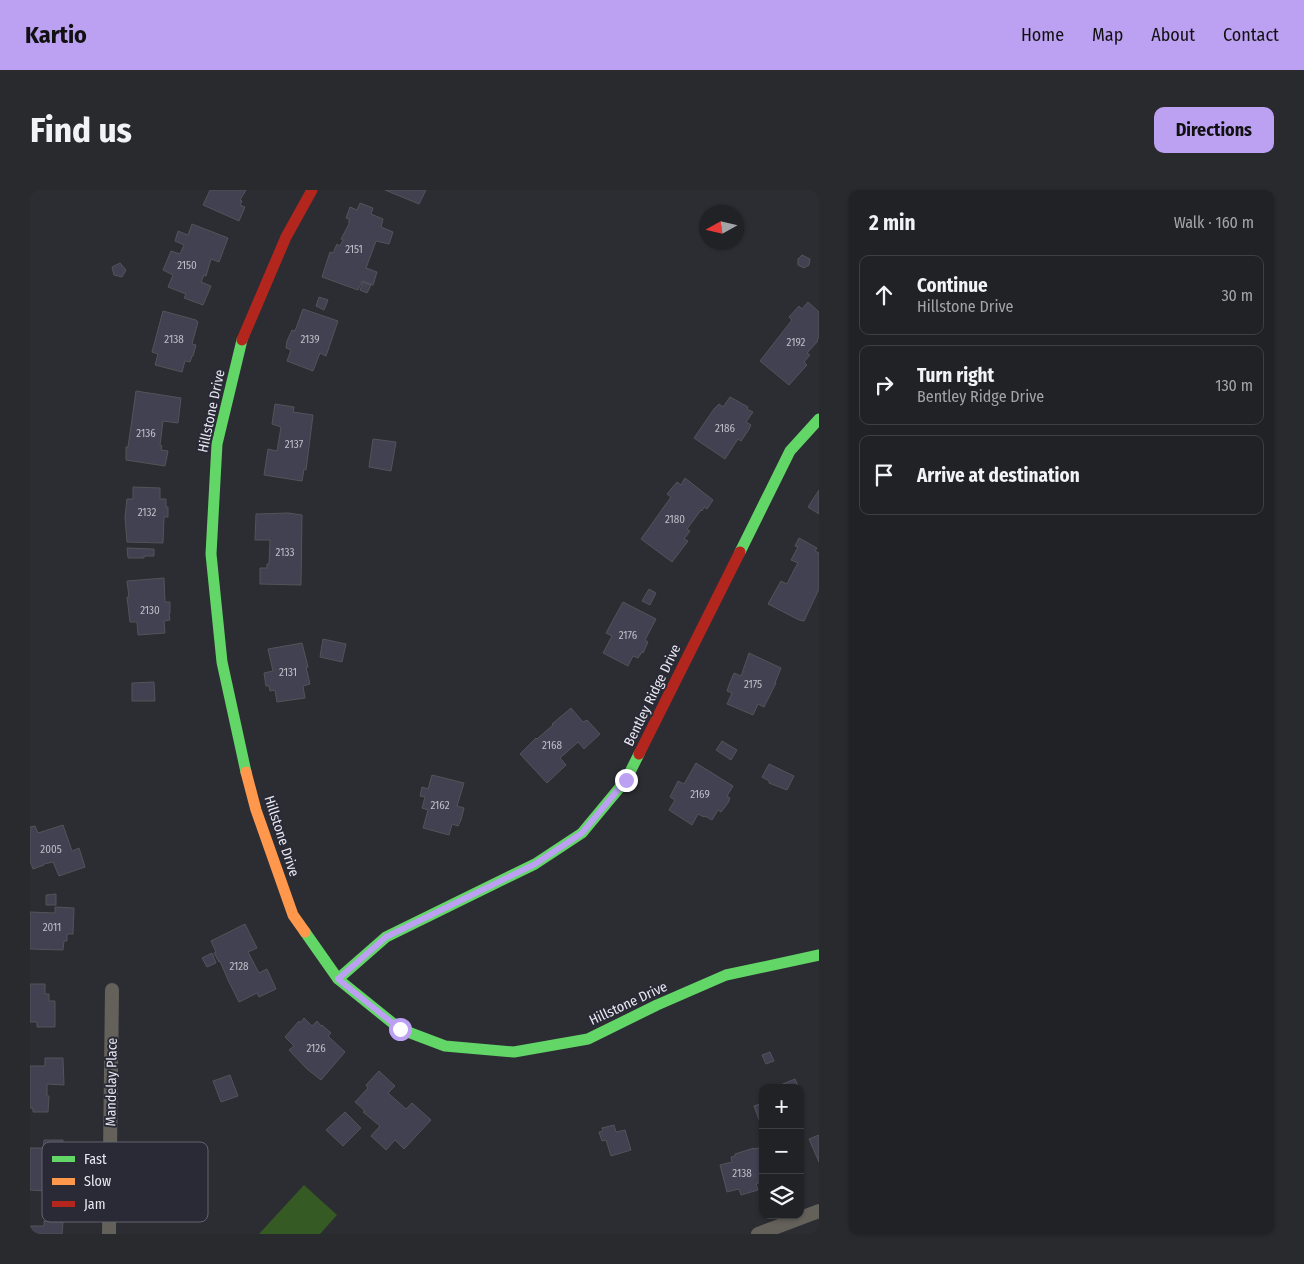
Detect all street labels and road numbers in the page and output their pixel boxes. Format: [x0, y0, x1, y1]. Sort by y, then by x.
street label: Hillstone Drive [194, 368, 229, 454]
street label: Bentley Ridge Drive [620, 641, 685, 749]
street label: Hillstone Drive [260, 793, 303, 879]
street label: Hillstone Drive [586, 978, 670, 1029]
street label: Mandelay Place [102, 1037, 121, 1127]

